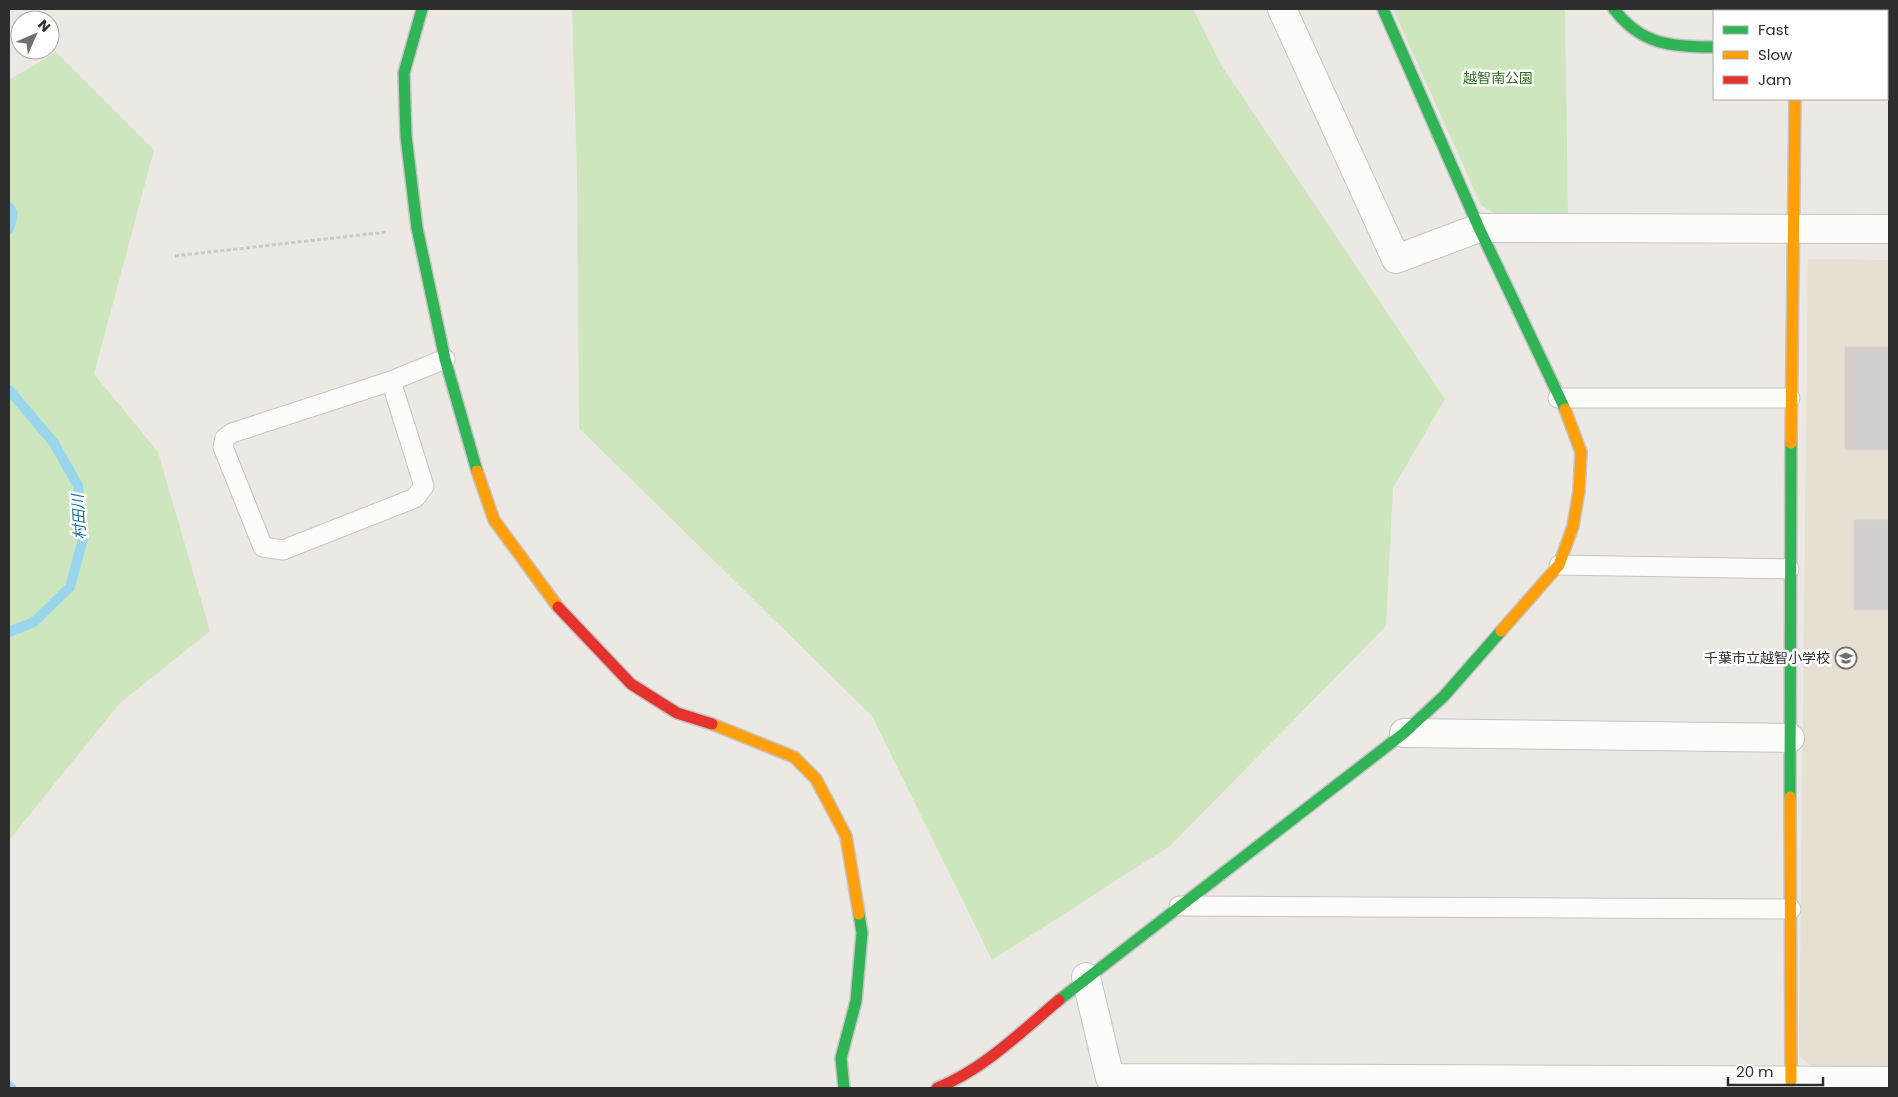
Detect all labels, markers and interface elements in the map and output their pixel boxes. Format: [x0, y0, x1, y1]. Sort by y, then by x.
north arrow [10, 10, 60, 60]
legend [1713, 10, 1888, 100]
text: N [33, 15, 55, 37]
text: Fast [1758, 19, 1789, 40]
text: Slow [1758, 44, 1793, 65]
park label: 越智南公園 [1463, 68, 1533, 88]
text: Jam [1758, 69, 1792, 90]
water label: 村田川 [67, 492, 90, 540]
school or university icon: 千葉市立越智小学校 [1834, 646, 1858, 670]
place label: 千葉市立越智小学校 [1704, 648, 1830, 668]
scale bar [1728, 1054, 1823, 1086]
text: 20 m [1736, 1061, 1774, 1082]

